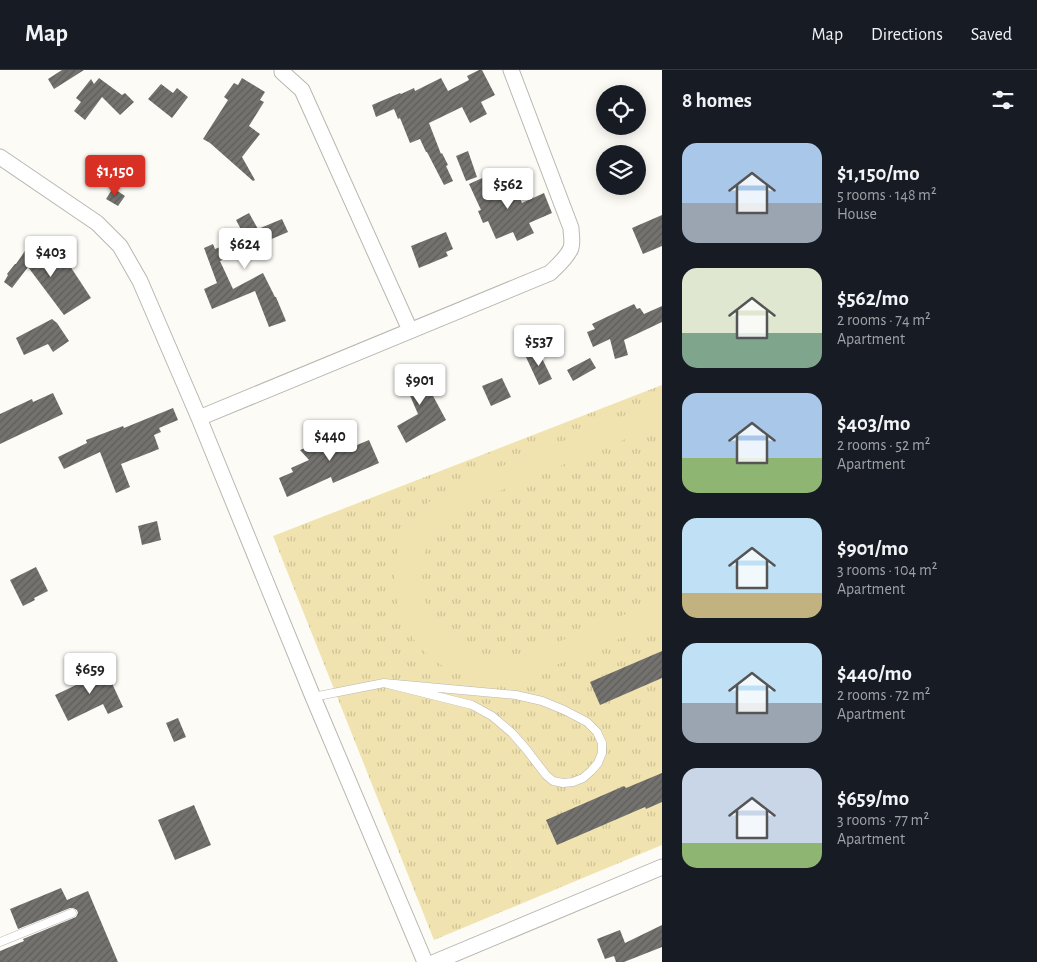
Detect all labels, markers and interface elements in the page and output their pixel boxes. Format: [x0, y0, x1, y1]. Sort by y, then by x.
text: Map [25, 22, 68, 46]
text: Map [812, 26, 843, 44]
text: Directions [871, 26, 943, 44]
text: Saved [971, 26, 1012, 44]
map controls [596, 85, 646, 195]
button: locate [596, 85, 646, 135]
icon: filters [989, 86, 1017, 114]
text: 8 homes [682, 90, 752, 111]
button: layers [596, 145, 646, 195]
pin: $1,150 [74, 154, 156, 197]
text: $1,150 [96, 163, 134, 179]
icon: home [722, 163, 782, 223]
text: $1,150/mo [837, 163, 920, 184]
pin: $562 [478, 168, 538, 210]
text: $562 [493, 176, 523, 192]
text: 5 rooms · 148 m² [837, 187, 937, 203]
text: House [837, 206, 877, 222]
pin: $624 [215, 228, 275, 270]
pin: $403 [21, 236, 81, 278]
text: $624 [230, 236, 260, 252]
text: $403 [36, 244, 66, 260]
icon: home [722, 288, 782, 348]
text: $562/mo [837, 288, 909, 309]
text: 2 rooms · 74 m² [837, 312, 931, 328]
pin: $537 [509, 324, 569, 367]
text: Apartment [837, 331, 905, 347]
text: $537 [525, 333, 553, 349]
pin: $901 [390, 364, 450, 406]
text: $901 [405, 372, 435, 388]
icon: home [722, 413, 782, 473]
text: $403/mo [837, 413, 910, 434]
pin: $440 [300, 420, 360, 462]
text: $440 [314, 428, 346, 444]
text: 2 rooms · 52 m² [837, 437, 930, 453]
text: Apartment [837, 456, 905, 472]
icon: home [722, 538, 782, 598]
text: $901/mo [837, 538, 908, 559]
text: 3 rooms · 104 m² [837, 562, 937, 578]
text: Apartment [837, 581, 905, 597]
pin: $659 [60, 652, 120, 695]
text: $659 [75, 661, 105, 677]
icon: home [722, 663, 782, 723]
text: $440/mo [837, 663, 912, 684]
text: 2 rooms · 72 m² [837, 687, 930, 703]
text: Apartment [837, 706, 905, 722]
icon: home [722, 788, 782, 848]
text: $659/mo [837, 788, 909, 809]
text: 3 rooms · 77 m² [837, 812, 929, 828]
text: Apartment [837, 831, 905, 847]

